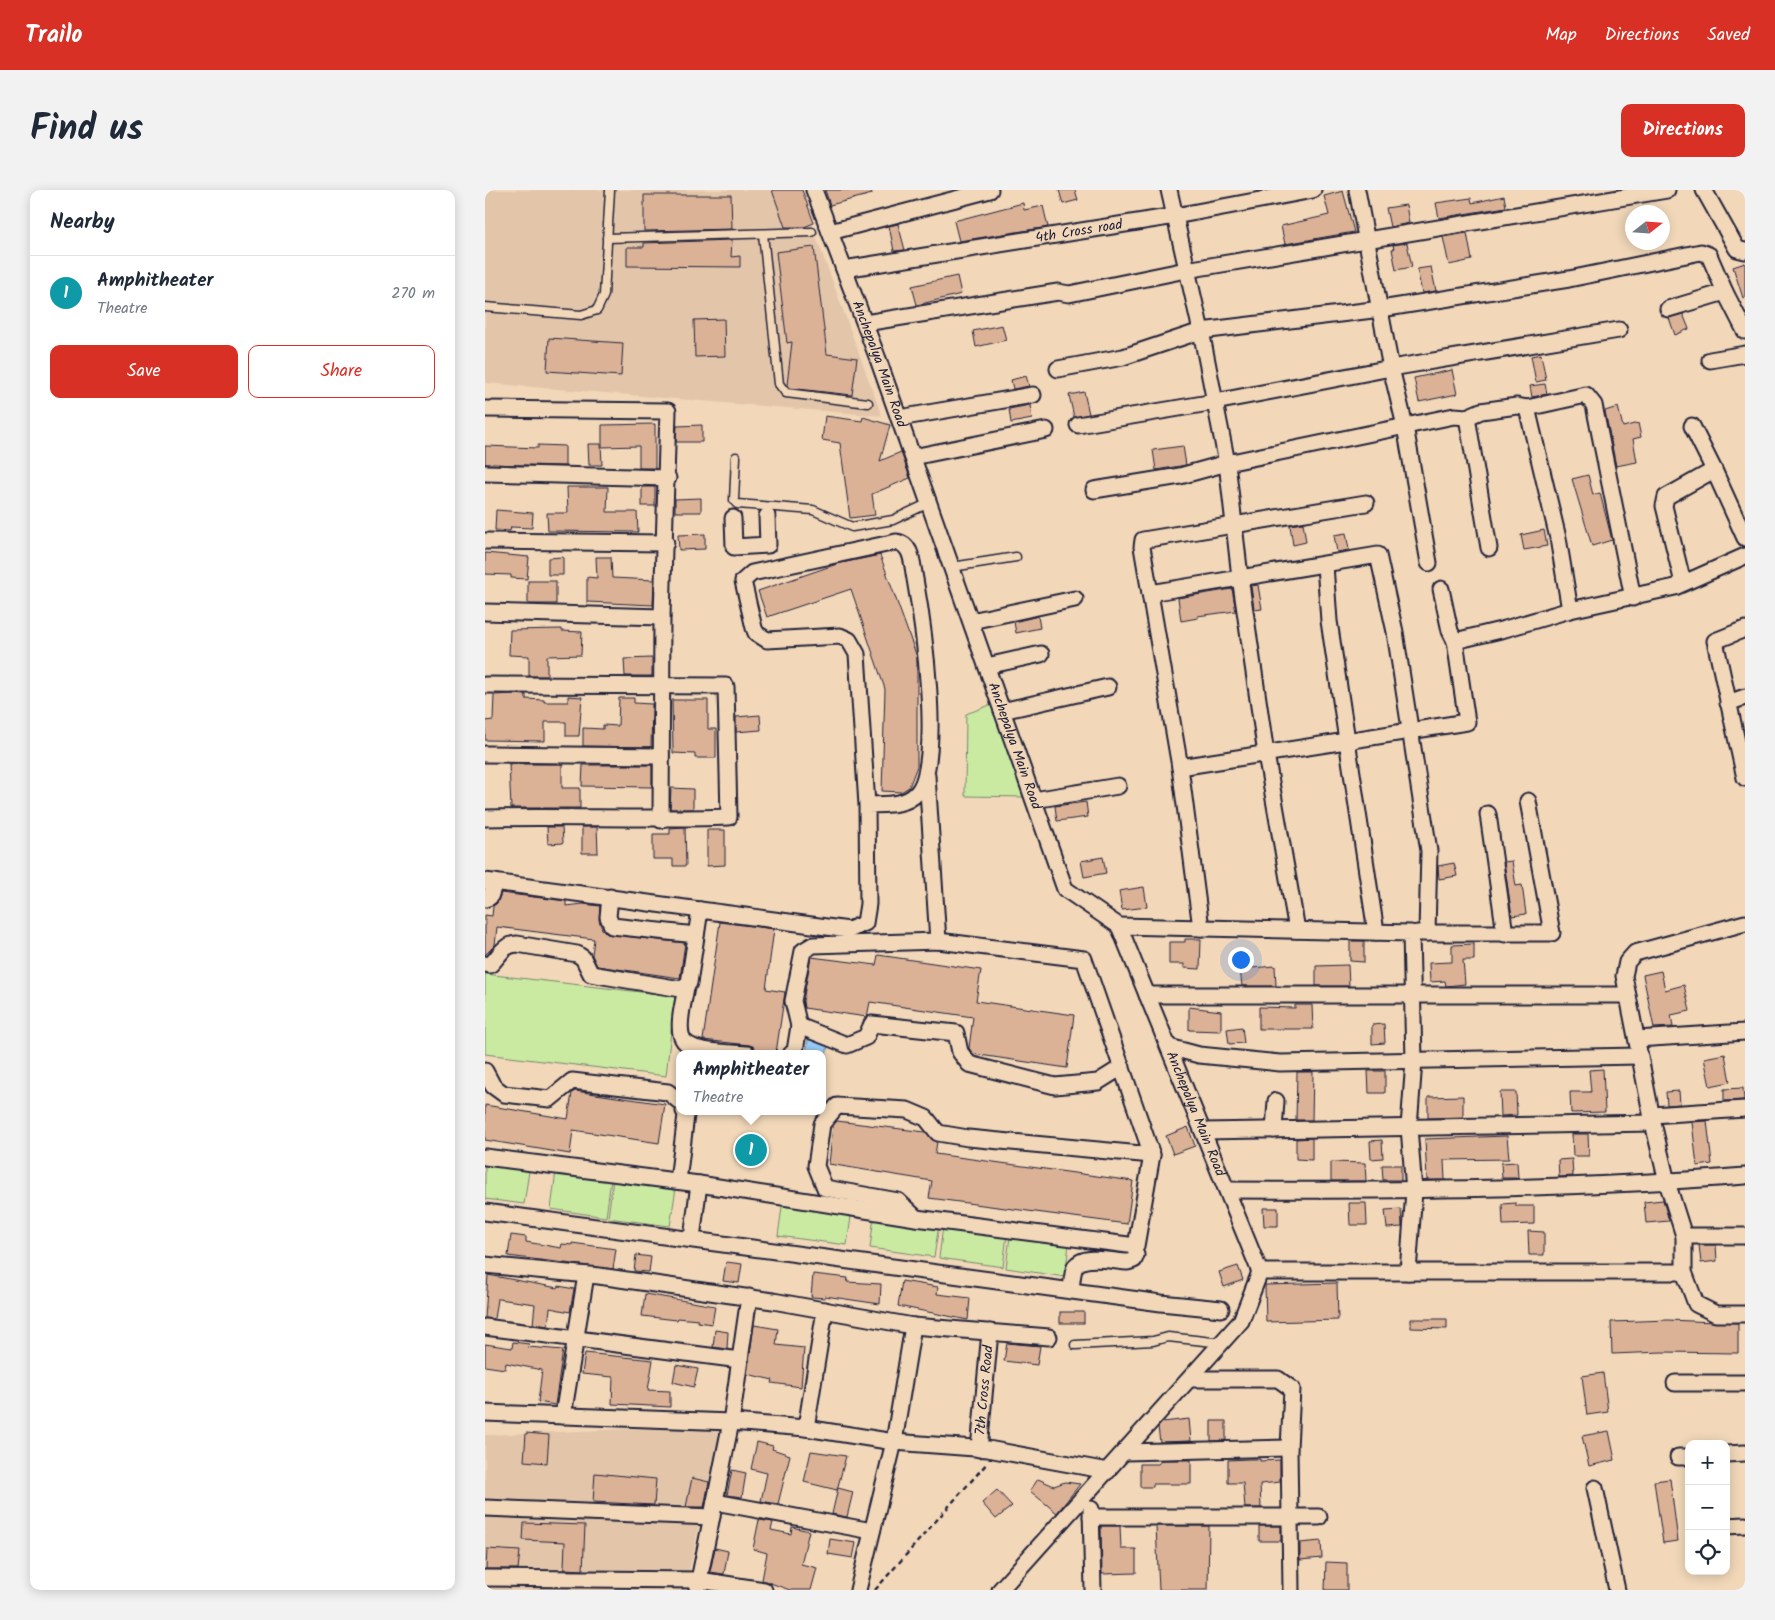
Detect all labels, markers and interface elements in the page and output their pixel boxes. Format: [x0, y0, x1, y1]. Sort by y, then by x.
text: Trailo [25, 16, 83, 55]
text: Map [1545, 21, 1577, 50]
text: Directions [1605, 21, 1679, 50]
text: Saved [1707, 21, 1750, 50]
text: Find us [30, 102, 143, 158]
button: Directions [1621, 104, 1745, 157]
north arrow [1625, 205, 1670, 250]
text: Nearby [50, 206, 115, 239]
street label: 4th Cross road [1034, 213, 1125, 249]
text: Amphitheater [97, 266, 213, 296]
text: 1 [64, 281, 68, 306]
text: 270 m [391, 281, 435, 306]
text: Theatre [97, 296, 148, 321]
street label: Anchepalya Main Road [846, 298, 913, 432]
button: Save [50, 345, 238, 398]
button: Share [248, 345, 435, 398]
street label: Anchepalya Main Road [982, 679, 1047, 814]
your location [1228, 947, 1254, 973]
street label: Anchepalya Main Road [1160, 1048, 1231, 1181]
popup [676, 1050, 826, 1115]
text: Amphitheater [693, 1055, 809, 1085]
text: Theatre [693, 1085, 743, 1110]
pin: 1 [735, 1131, 767, 1169]
street label: 7th Cross Road [969, 1343, 1000, 1436]
map controls [1685, 1440, 1730, 1575]
button: + [1685, 1440, 1730, 1485]
button: − [1685, 1485, 1730, 1530]
button: locate [1685, 1530, 1730, 1575]

